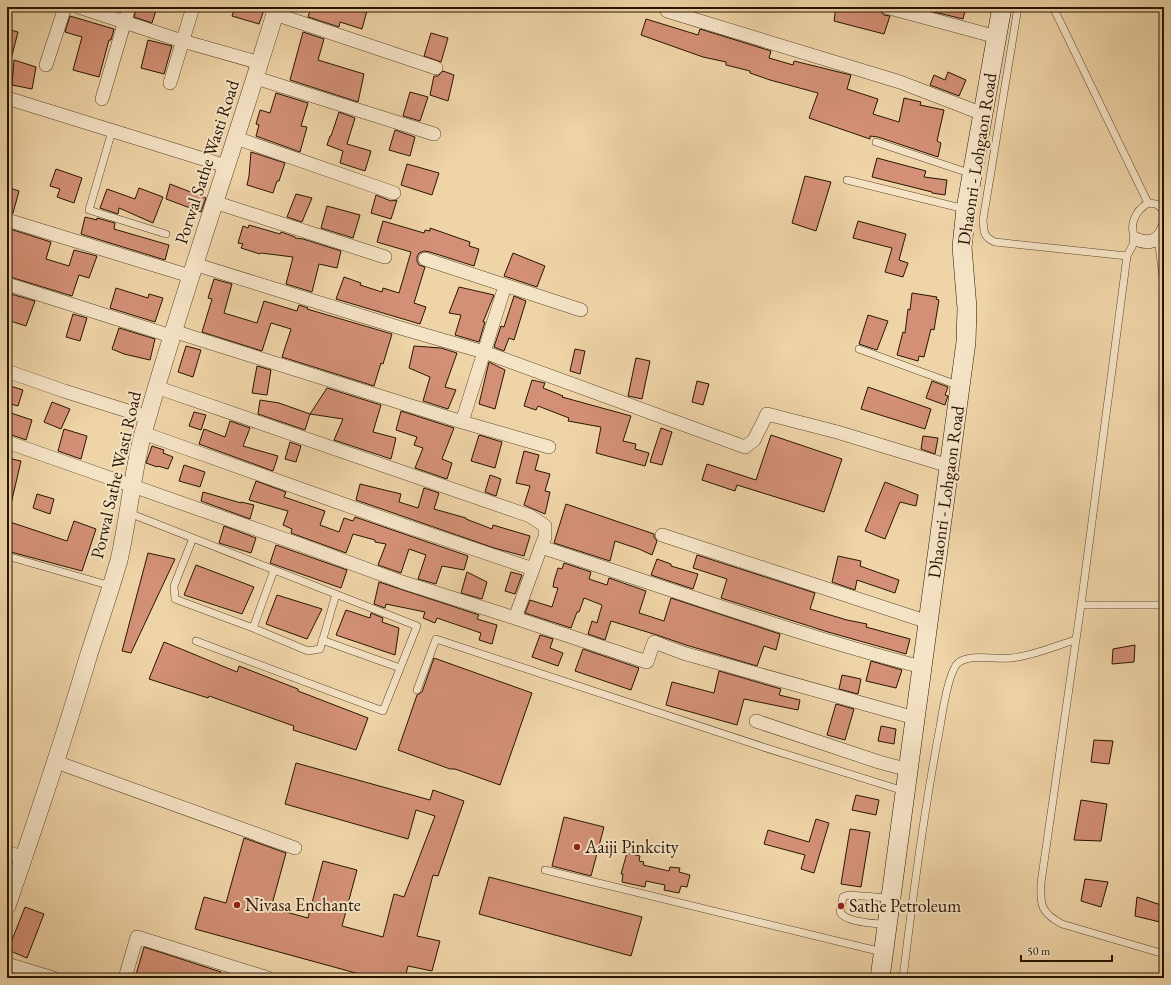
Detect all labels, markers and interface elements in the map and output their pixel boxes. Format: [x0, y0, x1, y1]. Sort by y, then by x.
street label: Dhaonri - Lohgaon Road [952, 70, 1002, 247]
street label: Porwal Sathe Wasti Road [169, 76, 244, 247]
street label: Porwal Sathe Wasti Road [85, 388, 146, 561]
street label: Dhaonri - Lohgaon Road [922, 403, 969, 580]
place label: Aaiji Pinkcity [584, 835, 679, 858]
marker: Aaiji Pinkcity [572, 842, 582, 852]
place label: Nivasa Enchante [245, 893, 361, 916]
place label: Sathe Petroleum [849, 894, 961, 917]
marker: Nivasa Enchante [232, 900, 242, 910]
marker: Sathe Petroleum [836, 901, 846, 911]
scale bar [1021, 937, 1112, 963]
text: 50 m [1027, 943, 1051, 959]

